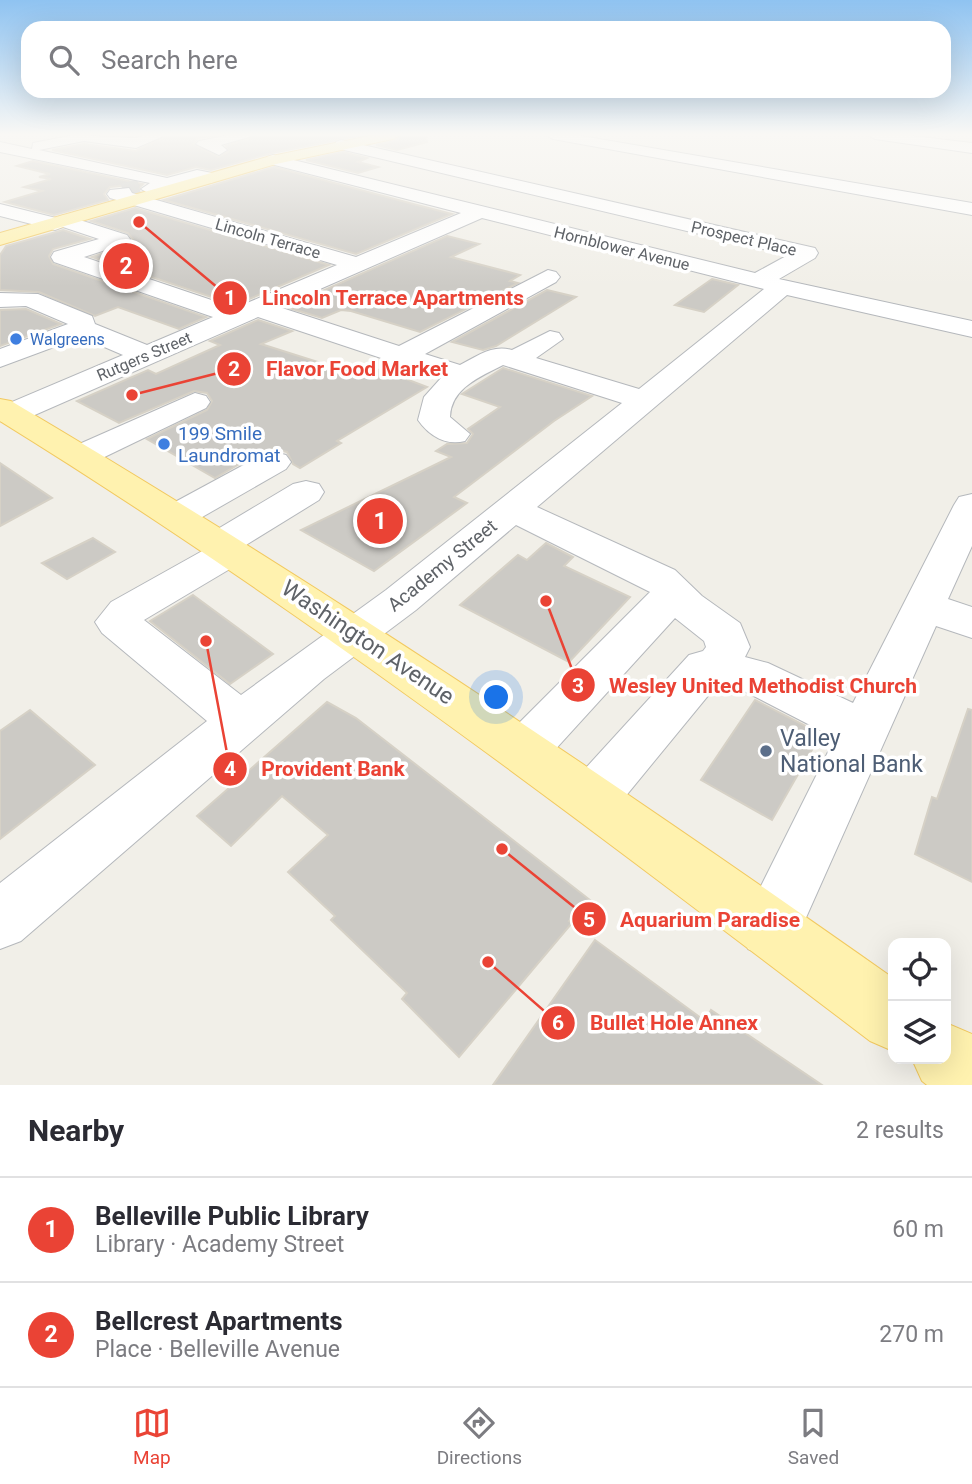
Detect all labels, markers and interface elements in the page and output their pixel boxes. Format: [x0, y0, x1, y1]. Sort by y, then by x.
search box [21, 21, 951, 98]
icon: search [45, 41, 83, 79]
text: Search here [101, 45, 238, 75]
street label: Lincoln Terrace [213, 214, 323, 263]
street label: Prospect Place [689, 217, 798, 260]
street label: Hornblower Avenue [552, 222, 692, 275]
pin: 2 [103, 240, 149, 292]
callout: Lincoln Terrace Apartments [212, 277, 538, 319]
text: 1 [224, 286, 236, 310]
text: Lincoln Terrace Apartments [262, 286, 524, 310]
street label: Rutgers Street [94, 328, 195, 385]
place label: Walgreens [30, 330, 105, 349]
marker: Walgreens [8, 331, 24, 347]
callout: Flavor Food Market [217, 348, 462, 390]
text: 2 [228, 357, 240, 381]
text: Flavor Food Market [266, 357, 448, 381]
place label: 199 Smile Laundromat [178, 422, 281, 467]
marker: 199 Smile Laundromat [156, 436, 172, 452]
pin: 1 [357, 495, 403, 547]
street label: Academy Street [383, 514, 502, 616]
street label: Washington Avenue [276, 575, 459, 710]
callout: Wesley United Methodist Church [560, 664, 931, 706]
text: 3 [572, 674, 584, 698]
text: Wesley United Methodist Church [609, 674, 917, 698]
your location [479, 680, 513, 714]
place label: Valley National Bank [780, 725, 923, 778]
marker: Valley National Bank [758, 743, 774, 759]
callout: Provident Bank [212, 748, 419, 790]
text: 4 [224, 757, 236, 781]
text: Provident Bank [261, 757, 406, 781]
callout: Aquarium Paradise [571, 898, 814, 940]
text: 5 [583, 908, 595, 932]
text: Aquarium Paradise [620, 908, 800, 932]
map controls [888, 938, 951, 1064]
button: locate [888, 938, 951, 1001]
button: layers [888, 1001, 951, 1064]
callout: Bullet Hole Annex [541, 1002, 772, 1044]
text: 6 [552, 1011, 564, 1035]
text: Bullet Hole Annex [590, 1011, 758, 1035]
text: Nearby [28, 1113, 124, 1148]
text: 2 results [856, 1117, 944, 1144]
text: Belleville Public Library [95, 1201, 369, 1231]
text: 1 [44, 1216, 58, 1243]
text: 60 m [892, 1216, 944, 1243]
text: Library · Academy Street [95, 1231, 344, 1258]
text: Bellcrest Apartments [95, 1306, 343, 1336]
text: 2 [44, 1321, 58, 1348]
text: 270 m [879, 1321, 944, 1348]
text: Place · Belleville Avenue [95, 1336, 340, 1363]
tab: Map [133, 1404, 171, 1469]
tab: Directions [437, 1404, 522, 1469]
tab: Saved [788, 1404, 839, 1469]

